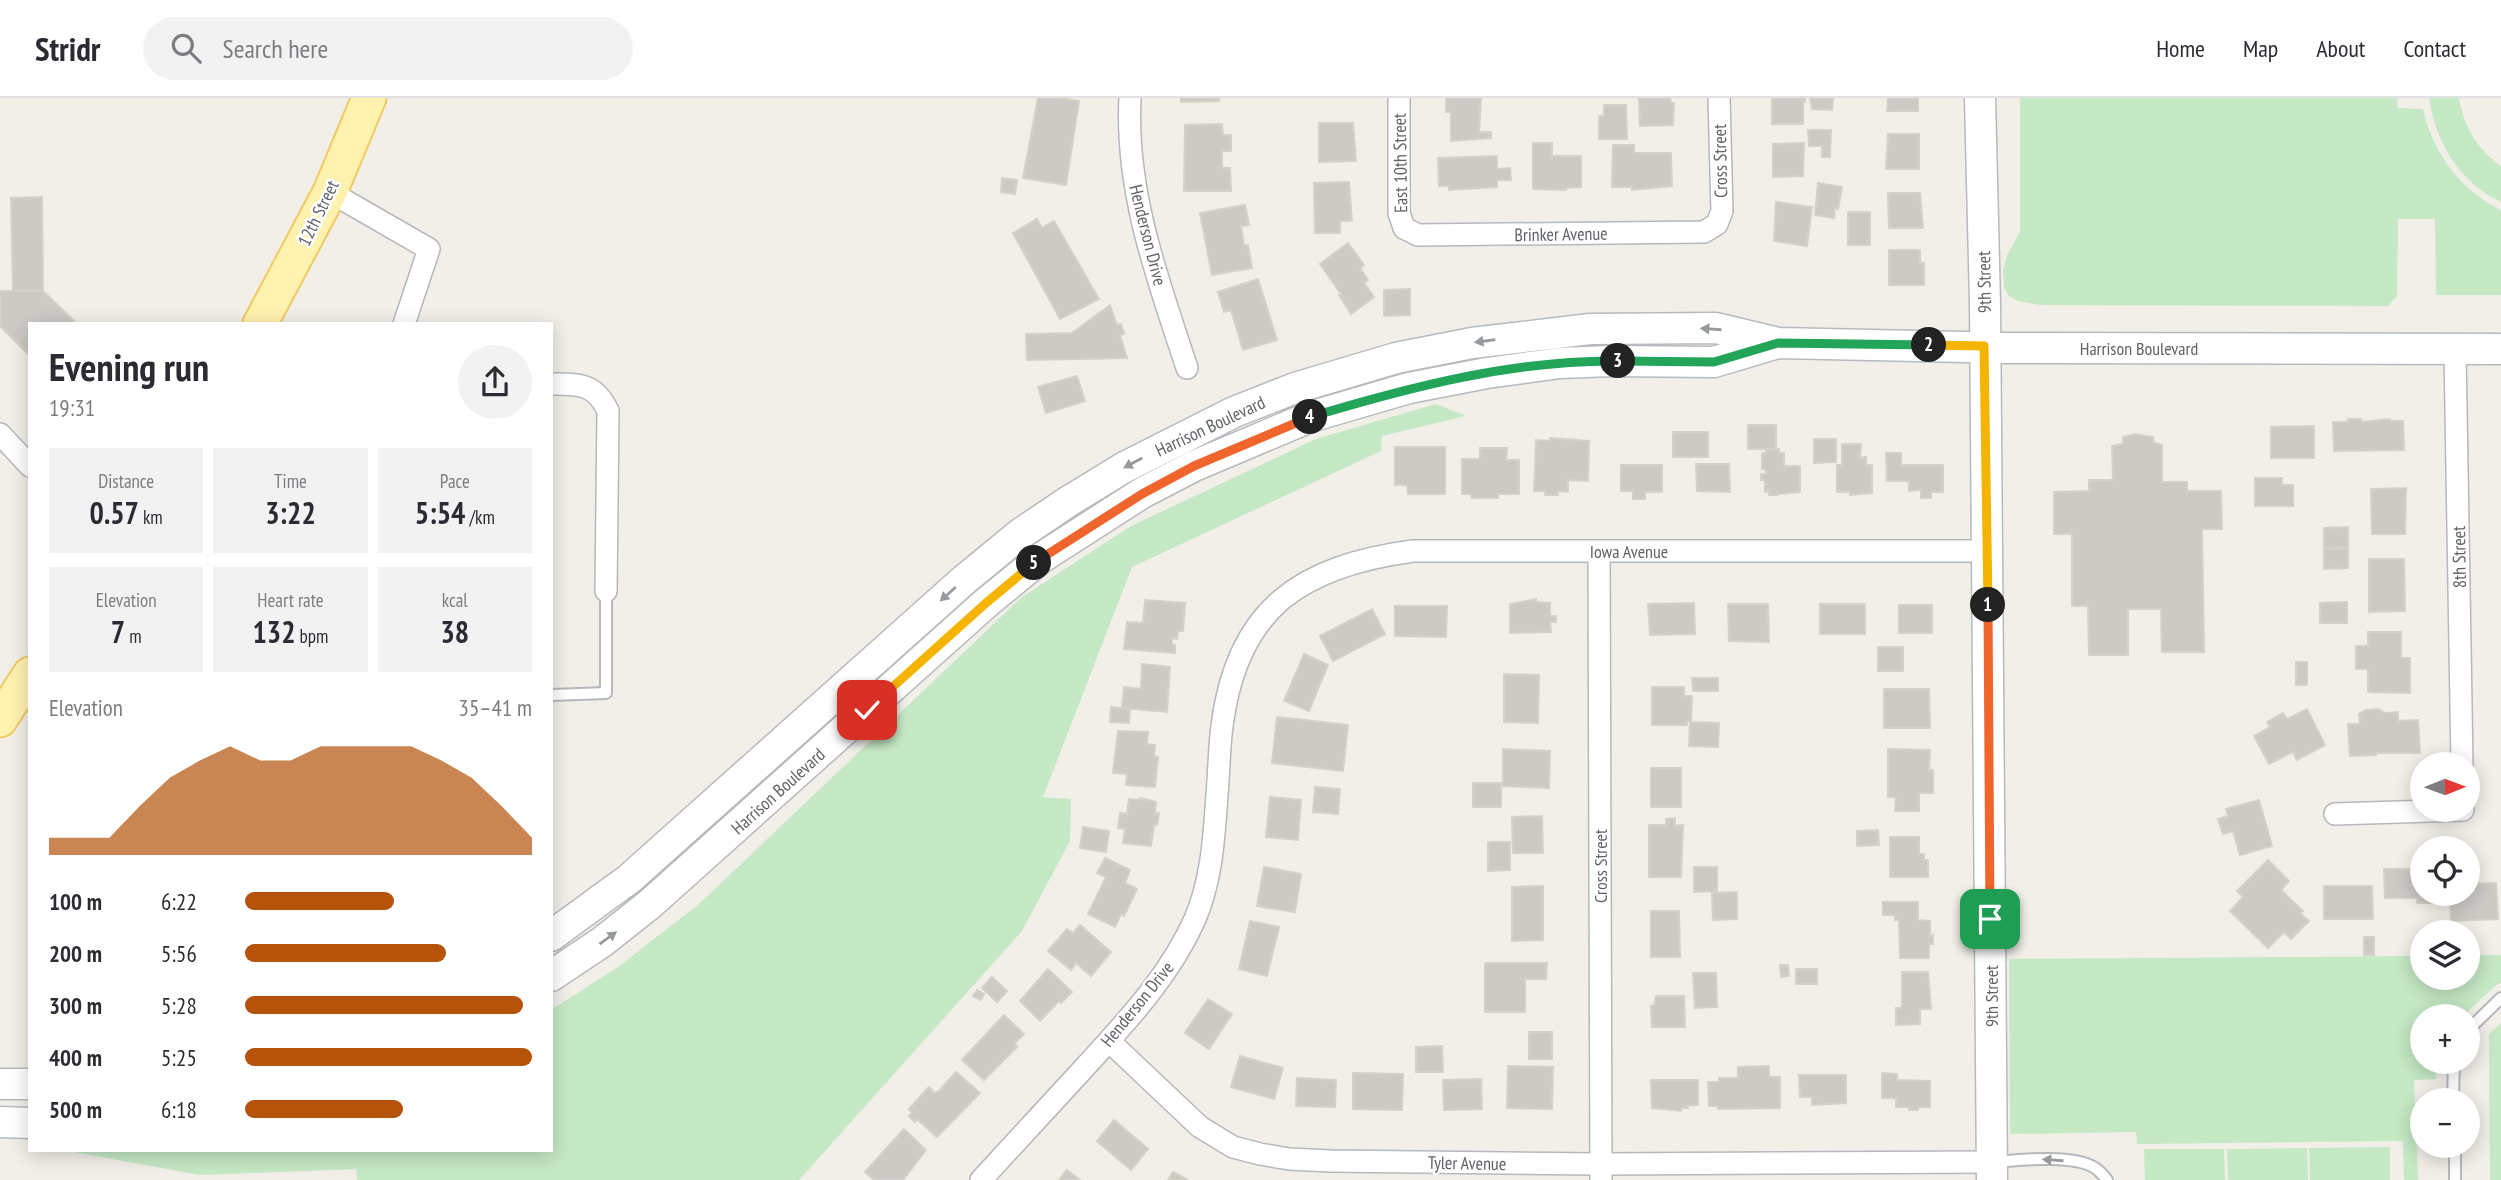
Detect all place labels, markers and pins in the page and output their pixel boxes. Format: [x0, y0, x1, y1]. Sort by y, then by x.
pin: 2 [1912, 328, 1946, 362]
pin: 3 [1600, 344, 1636, 378]
pin: 4 [1292, 400, 1328, 434]
pin: 5 [1016, 546, 1052, 580]
pin: 1 [1970, 588, 2006, 622]
pin [837, 680, 897, 740]
pin [1960, 889, 2020, 949]

